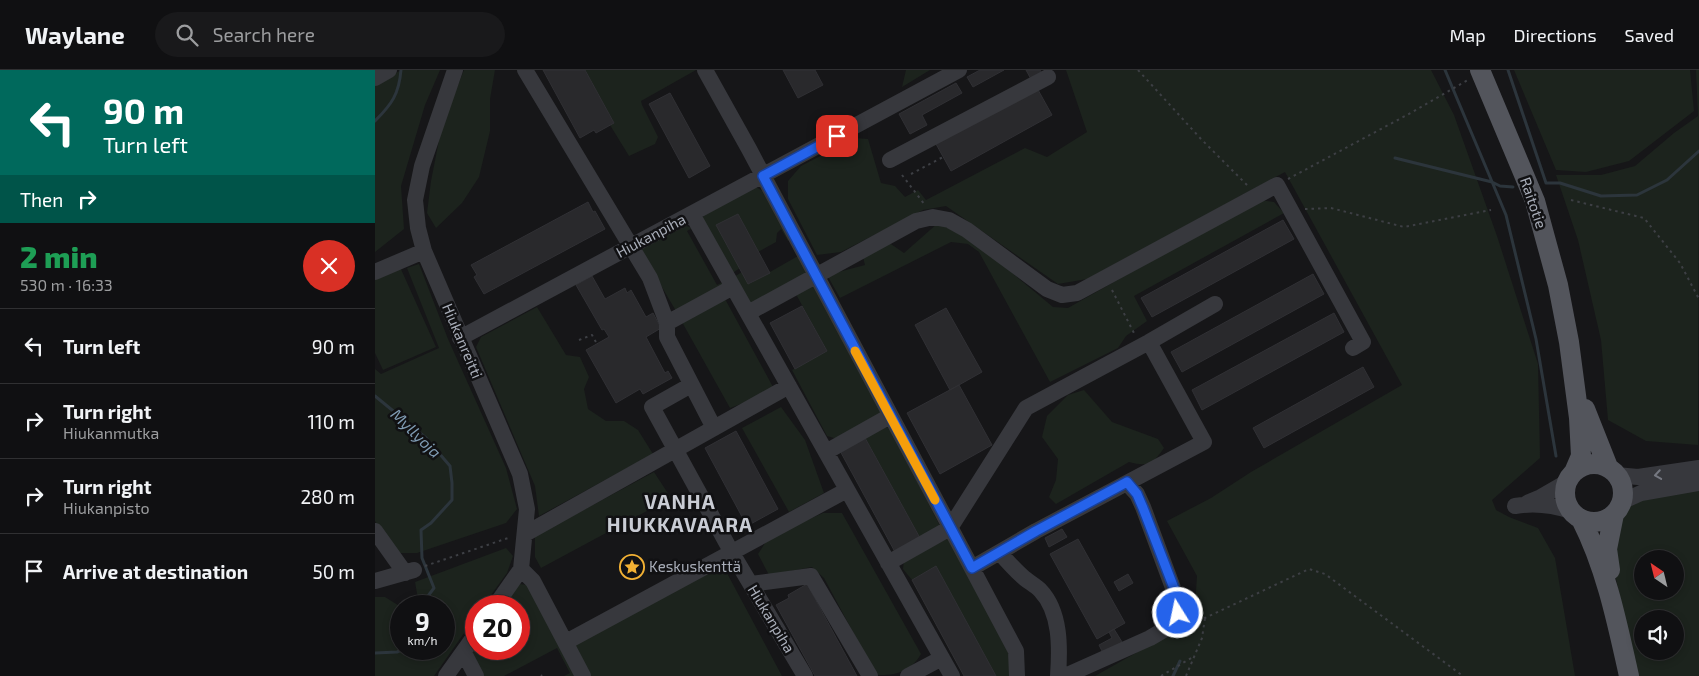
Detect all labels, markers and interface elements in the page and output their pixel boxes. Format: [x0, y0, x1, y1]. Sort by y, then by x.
search box [155, 12, 505, 57]
text: Waylane [25, 20, 125, 49]
icon: search [173, 21, 201, 49]
text: Search here [213, 23, 315, 46]
text: Map [1449, 24, 1486, 46]
text: Directions [1514, 24, 1597, 46]
text: Saved [1625, 24, 1674, 46]
text: 90 m [103, 89, 184, 131]
icon: left [20, 90, 85, 155]
pin [816, 115, 858, 157]
icon: arrive [823, 122, 851, 150]
text: Turn left [103, 131, 188, 157]
street label: Raitotie [1517, 175, 1551, 231]
icon: right [73, 185, 101, 213]
text: Then [20, 188, 63, 211]
street label: Hiukanpiha [613, 209, 688, 261]
text: 2 min [20, 238, 98, 274]
button: close [303, 240, 355, 292]
text: 530 m · 16:33 [20, 275, 113, 294]
street label: Hiukanreitti [439, 300, 487, 381]
icon: left [20, 332, 48, 360]
text: Turn left [63, 335, 140, 358]
text: 90 m [312, 335, 355, 358]
text: Turn right [63, 400, 151, 423]
water label: Myllyoja [387, 404, 445, 462]
icon: right [20, 407, 48, 435]
text: 110 m [308, 410, 355, 433]
text: Hiukanmutka [63, 423, 159, 442]
one-way arrow [1653, 469, 1662, 479]
text: Turn right [63, 475, 151, 498]
icon: right [20, 482, 48, 510]
text: 280 m [300, 485, 355, 508]
district label: VANHA HIUKKAVAARA [607, 489, 753, 536]
text: Hiukanpisto [63, 498, 150, 517]
north arrow [1634, 550, 1684, 600]
map controls [1634, 550, 1684, 660]
place icon: Keskuskenttä [619, 554, 645, 580]
icon: arrive [20, 557, 48, 585]
place label: Keskuskenttä [649, 557, 741, 575]
text: Arrive at destination [63, 560, 248, 583]
text: 50 m [312, 560, 355, 583]
street label: Hiukanpiha [745, 581, 799, 656]
position arrow [1151, 586, 1203, 638]
speed limit sign: 20 [465, 595, 530, 660]
text: 9 [415, 606, 430, 636]
button: sound [1634, 610, 1684, 660]
text: km/h [408, 633, 437, 647]

